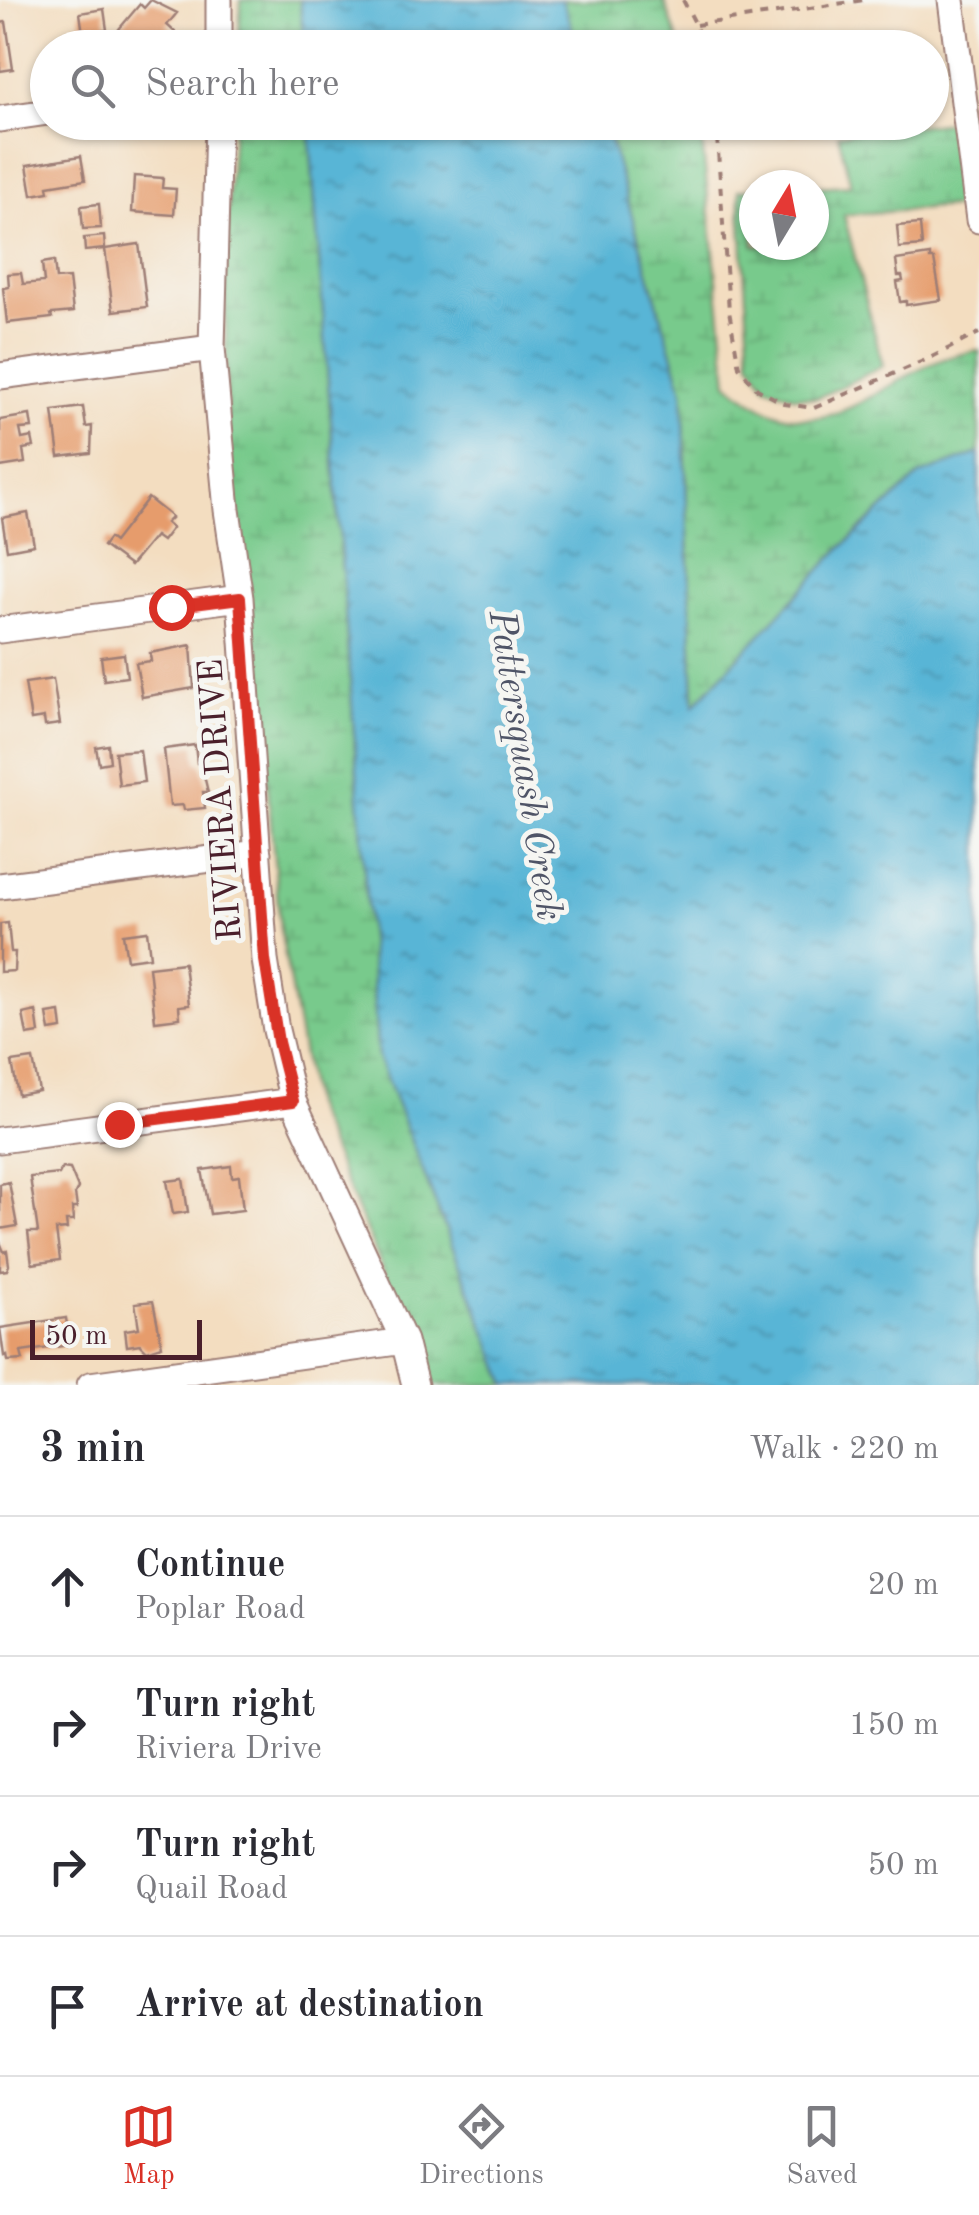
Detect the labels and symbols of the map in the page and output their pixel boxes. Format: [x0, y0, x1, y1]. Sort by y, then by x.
north arrow [739, 170, 829, 260]
route start [149, 585, 195, 631]
water label: Pattersquash Creek [481, 607, 567, 923]
street label: RIVIERA DRIVE [194, 658, 249, 942]
route end [97, 1102, 143, 1148]
scale bar [30, 1315, 202, 1360]

